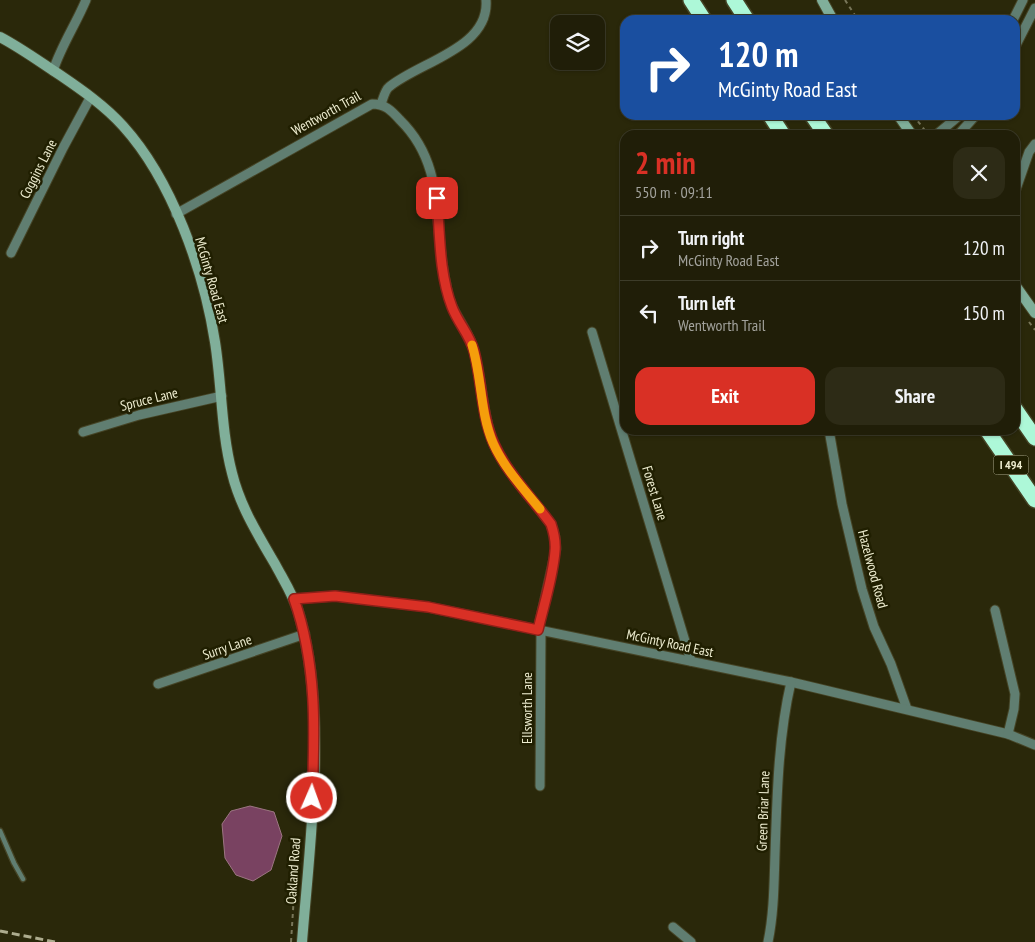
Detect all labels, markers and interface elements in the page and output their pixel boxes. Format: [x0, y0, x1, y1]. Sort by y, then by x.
map controls [550, 15, 605, 70]
button: layers [550, 15, 605, 70]
text: 120 m [718, 31, 799, 77]
icon: right [635, 35, 700, 100]
text: McGinty Road East [718, 75, 857, 103]
street label: Wentworth Trail [288, 86, 364, 139]
street label: Coggins Lane [15, 136, 61, 202]
text: 2 min [635, 143, 696, 182]
button: close [953, 147, 1005, 199]
pin [416, 177, 458, 219]
text: 550 m · 09:11 [635, 182, 713, 202]
icon: arrive [423, 184, 451, 212]
text: Turn right [678, 226, 744, 250]
icon: right [635, 234, 663, 262]
street label: McGinty Road East [191, 235, 233, 325]
text: 120 m [963, 236, 1005, 260]
text: McGinty Road East [678, 250, 779, 270]
text: Turn left [678, 291, 735, 315]
icon: left [635, 299, 663, 327]
text: 150 m [963, 301, 1005, 325]
text: Wentworth Trail [678, 315, 765, 335]
button: Exit [635, 367, 815, 425]
button: Share [825, 367, 1005, 425]
street label: Spruce Lane [118, 383, 180, 415]
road number: I 494 [994, 456, 1028, 474]
street label: Forest Lane [638, 464, 672, 523]
street label: Hazelwood Road [854, 528, 892, 610]
street label: McGinty Road East [625, 625, 715, 661]
street label: Surry Lane [200, 630, 254, 664]
street label: Ellsworth Lane [518, 672, 536, 744]
street label: Green Briar Lane [753, 770, 773, 851]
position arrow [285, 771, 337, 823]
street label: Oakland Road [282, 837, 304, 905]

